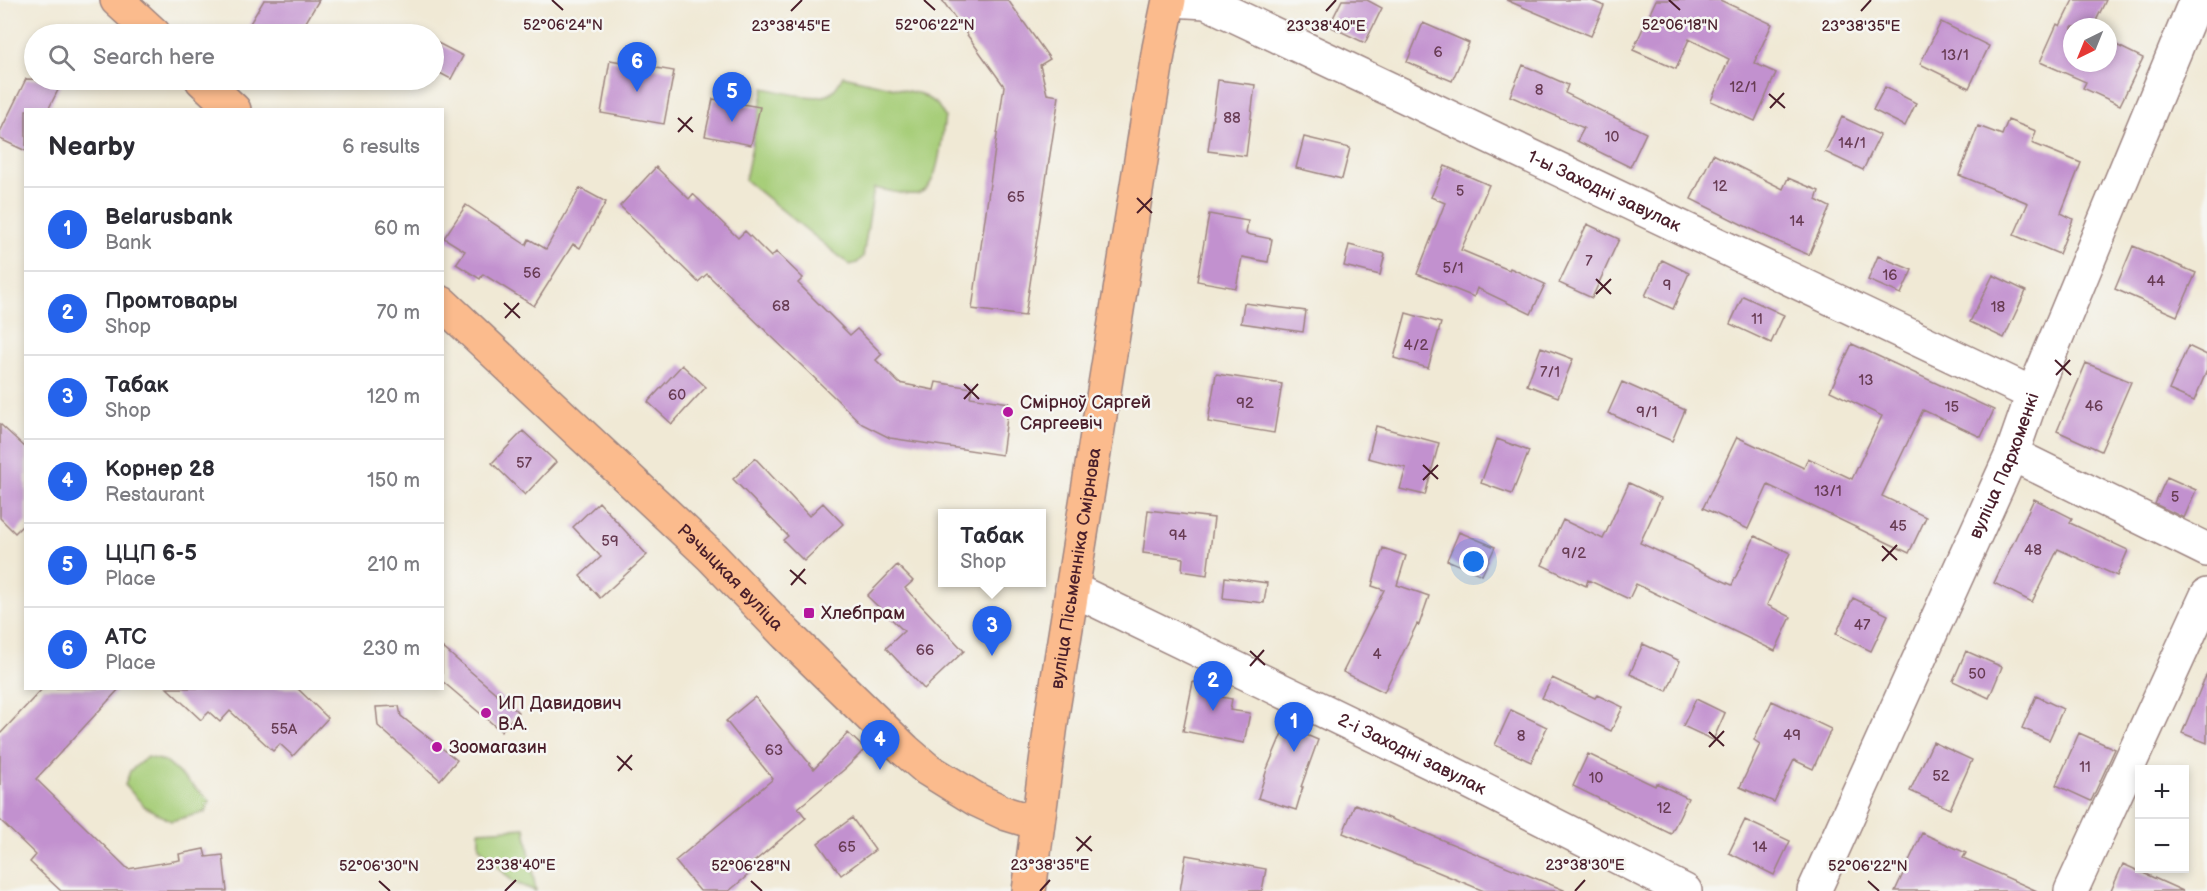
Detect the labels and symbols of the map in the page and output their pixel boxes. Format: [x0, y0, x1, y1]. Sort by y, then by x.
text: 52°06'24"N [523, 16, 603, 35]
text: 52°06'22"N [895, 16, 975, 35]
text: 52°06'18"N [1642, 16, 1718, 35]
text: 23°38'45"E [752, 17, 831, 36]
text: 23°38'40"E [1286, 17, 1366, 36]
text: 23°38'35"E [1821, 17, 1901, 36]
north arrow [2063, 18, 2117, 72]
pin: 6 [618, 42, 656, 92]
house number: 6 [1433, 43, 1443, 62]
house number: 13/1 [1941, 46, 1969, 65]
pin: 5 [712, 72, 752, 122]
house number: 12/1 [1729, 78, 1757, 97]
house number: 8 [1535, 81, 1544, 100]
house number: 88 [1223, 109, 1241, 128]
house number: 10 [1605, 128, 1619, 147]
house number: 14/1 [1838, 134, 1866, 153]
street label: 1-ы Заходні завулак [1524, 146, 1685, 237]
house number: 12 [1713, 177, 1727, 196]
house number: 5 [1456, 182, 1464, 201]
house number: 65 [1007, 188, 1025, 207]
house number: 14 [1790, 212, 1804, 231]
house number: 7 [1585, 252, 1593, 271]
house number: 5/1 [1442, 259, 1464, 278]
house number: 56 [523, 264, 541, 283]
house number: 16 [1883, 266, 1897, 285]
house number: 44 [2147, 272, 2165, 291]
house number: 9 [1663, 276, 1671, 295]
house number: 68 [772, 297, 790, 316]
house number: 18 [1991, 298, 2006, 317]
house number: 11 [1751, 310, 1763, 329]
house number: 4/2 [1404, 336, 1429, 355]
house number: 7/1 [1540, 363, 1560, 382]
house number: 13 [1858, 371, 1874, 390]
house number: 60 [668, 386, 686, 405]
street label: вуліца Пархоменкі [1965, 390, 2044, 542]
place label: Смірноў Сяргей Сяргеевіч [1020, 392, 1151, 434]
house number: 92 [1236, 394, 1254, 413]
house number: 46 [2085, 397, 2103, 416]
house number: 15 [1945, 398, 1959, 417]
house number: 9/1 [1636, 403, 1658, 422]
marker: Смірноў Сяргей Сяргеевіч [1001, 405, 1015, 419]
street label: вуліца Пісьменніка Смірнова [1046, 446, 1106, 691]
house number: 57 [516, 454, 533, 473]
house number: 13/1 [1814, 482, 1842, 501]
house number: 5 [2171, 488, 2179, 507]
house number: 45 [1889, 517, 1907, 536]
street label: Рэчыцкая вуліца [673, 520, 788, 636]
house number: 94 [1169, 526, 1187, 545]
house number: 59 [601, 532, 619, 551]
house number: 48 [2024, 541, 2042, 560]
house number: 9/2 [1562, 544, 1586, 563]
your location [1459, 547, 1488, 576]
place label: Хлебпрам [821, 603, 905, 624]
marker: Хлебпрам [802, 606, 816, 620]
pin: 3 [972, 606, 1012, 656]
house number: 47 [1854, 616, 1871, 635]
house number: 66 [916, 641, 934, 660]
house number: 4 [1372, 645, 1382, 664]
pin: 2 [1194, 662, 1232, 711]
house number: 50 [1968, 665, 1986, 684]
place label: ИП Давидович В.А. [498, 693, 622, 735]
pin: 1 [1274, 702, 1314, 752]
marker: ИП Давидович В.А. [479, 706, 493, 720]
street label: 2-і Заходні завулак [1334, 709, 1490, 800]
house number: 55А [271, 720, 298, 739]
pin: 4 [860, 720, 900, 770]
house number: 49 [1783, 726, 1801, 745]
house number: 8 [1517, 727, 1526, 746]
place label: Зоомагазин [449, 737, 547, 758]
marker: Зоомагазин [430, 740, 444, 754]
house number: 63 [765, 741, 783, 760]
house number: 11 [2079, 758, 2091, 777]
house number: 52 [1932, 767, 1950, 786]
house number: 10 [1589, 769, 1603, 788]
house number: 12 [1657, 799, 1671, 818]
house number: 65 [838, 838, 856, 857]
house number: 14 [1753, 838, 1767, 857]
text: 23°38'40"E [476, 856, 556, 875]
text: 23°38'35"E [1010, 856, 1090, 875]
text: 23°38'30"E [1545, 856, 1625, 875]
text: 52°06'30"N [339, 857, 419, 876]
text: 52°06'28"N [711, 857, 791, 876]
text: 52°06'22"N [1828, 857, 1908, 876]

